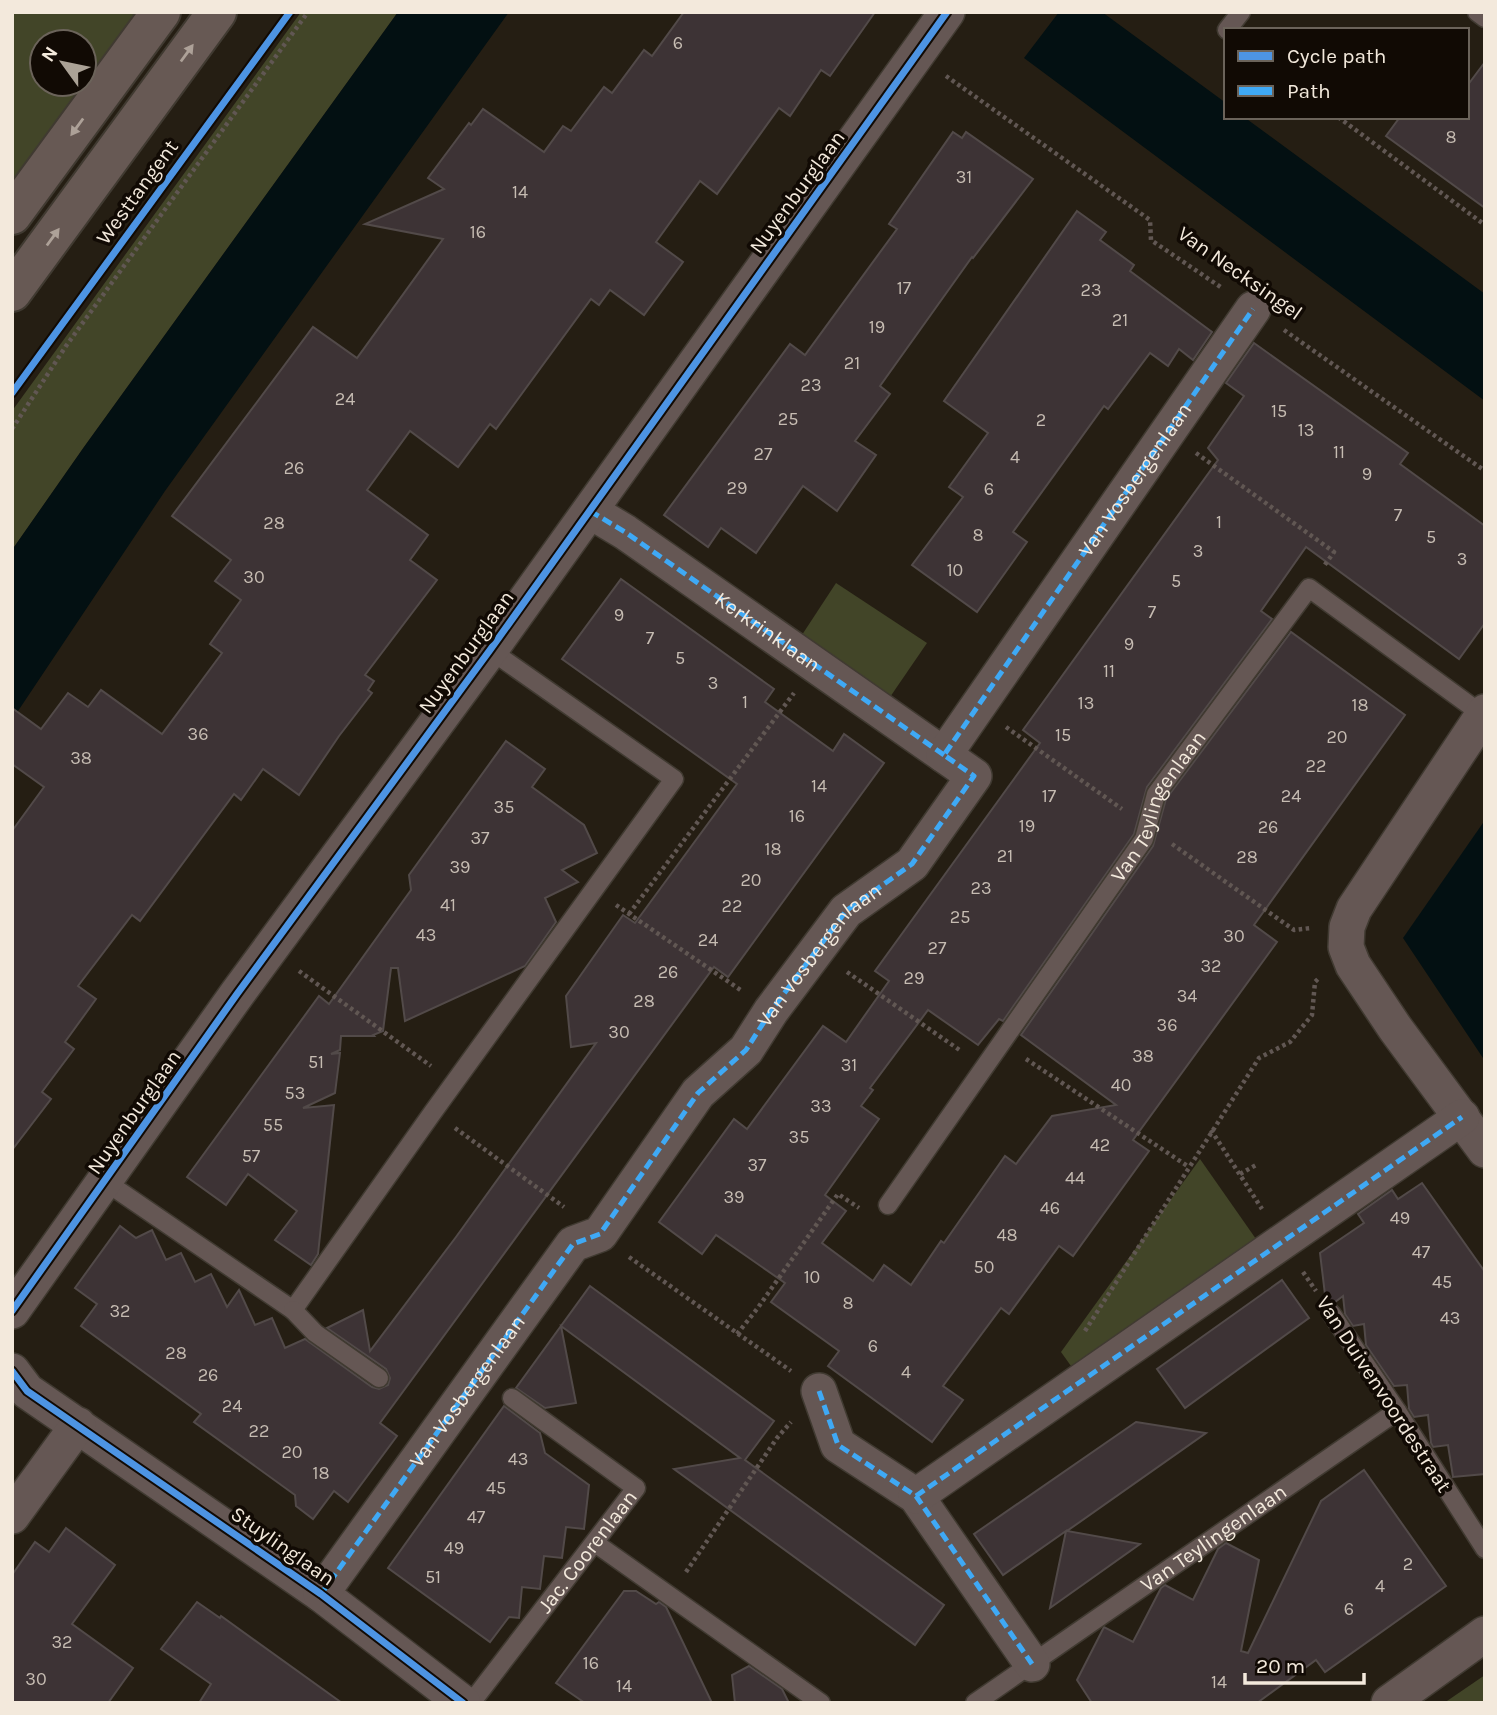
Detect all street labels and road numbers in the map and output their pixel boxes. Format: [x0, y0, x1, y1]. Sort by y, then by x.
street label: Nuyenburglaan [744, 126, 850, 258]
street label: Westtangent [91, 135, 183, 249]
street label: Van Necksingel [1173, 221, 1307, 325]
street label: Van Vosbergenlaan [1073, 398, 1196, 561]
street label: Nuyenburglaan [413, 586, 519, 718]
street label: Kerkrinklaan [710, 587, 825, 677]
street label: Van Teylingenlaan [1106, 726, 1211, 886]
street label: Van Vosbergenlaan [752, 878, 886, 1031]
street label: Nuyenburglaan [82, 1045, 186, 1179]
street label: Van Duivenvoordestraat [1312, 1291, 1456, 1497]
street label: Van Vosbergenlaan [404, 1310, 530, 1472]
street label: Van Teylingenlaan [1136, 1479, 1291, 1597]
street label: Jac. Coorenlaan [533, 1485, 642, 1618]
street label: Stuylinglaan [226, 1501, 340, 1591]

